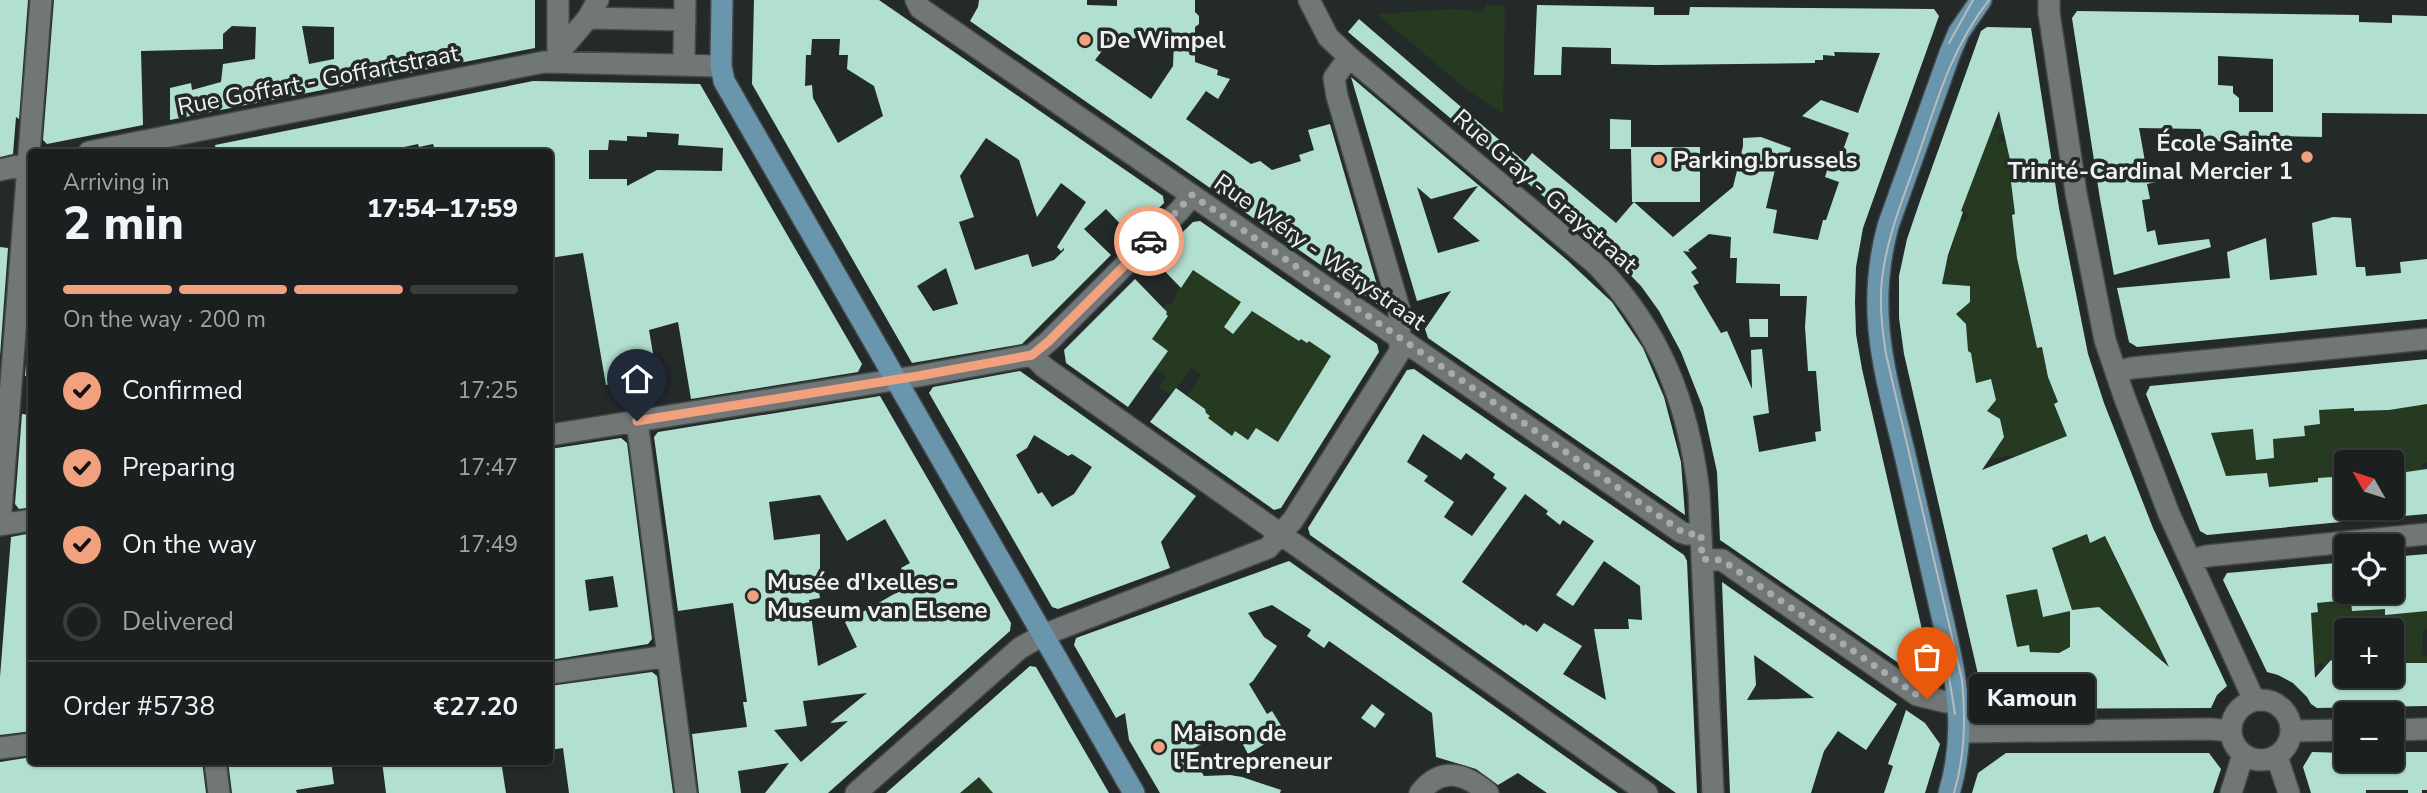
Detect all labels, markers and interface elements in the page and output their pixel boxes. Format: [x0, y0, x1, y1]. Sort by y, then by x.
place label: De Wimpel [1099, 24, 1226, 56]
marker: De Wimpel [1077, 32, 1093, 48]
street label: Rue Goffart - Goffartstraat [175, 37, 462, 123]
street label: Rue Gray - Graystraat [1446, 102, 1644, 280]
place label: École Sainte Trinité-Cardinal Mercier 1 [2008, 127, 2293, 187]
place label: Parking.brussels [1673, 144, 1858, 176]
marker: École Sainte Trinité-Cardinal Mercier 1 [2299, 149, 2315, 165]
marker: Parking.brussels [1651, 152, 1667, 168]
text: Arriving in [63, 167, 170, 198]
street label: Rue Wéry - Wérystraat [1208, 167, 1433, 338]
text: 17:54–17:59 [367, 191, 518, 226]
text: 2 min [63, 192, 184, 255]
courier [1114, 206, 1184, 276]
icon: car [1130, 222, 1168, 260]
text: On the way · 200 m [63, 304, 266, 335]
pin [607, 349, 667, 421]
icon: home [618, 360, 656, 398]
icon: check [63, 372, 101, 410]
text: Confirmed [122, 373, 243, 408]
text: 17:25 [458, 375, 518, 406]
icon: check [63, 449, 101, 487]
text: Preparing [122, 450, 235, 485]
north arrow [2334, 450, 2404, 520]
map controls [2334, 450, 2404, 772]
text: 17:47 [458, 452, 518, 483]
icon: check [63, 526, 101, 564]
text: On the way [122, 527, 256, 562]
text: 17:49 [458, 529, 518, 560]
button: locate [2334, 534, 2404, 604]
place label: Musée d'Ixelles - Museum van Elsene [767, 566, 988, 626]
marker: Musée d'Ixelles - Museum van Elsene [745, 588, 761, 604]
text: Delivered [122, 604, 234, 639]
button: + [2334, 618, 2404, 688]
pin [1897, 627, 1957, 699]
icon: bag [1908, 638, 1946, 676]
callout: Kamoun [1969, 674, 2095, 724]
text: Kamoun [1987, 683, 2077, 714]
text: Order #5738 [63, 689, 215, 724]
text: €27.20 [434, 689, 518, 724]
button: − [2334, 702, 2404, 772]
place label: Maison de l'Entrepreneur [1173, 717, 1333, 777]
marker: Maison de l'Entrepreneur [1151, 739, 1167, 755]

